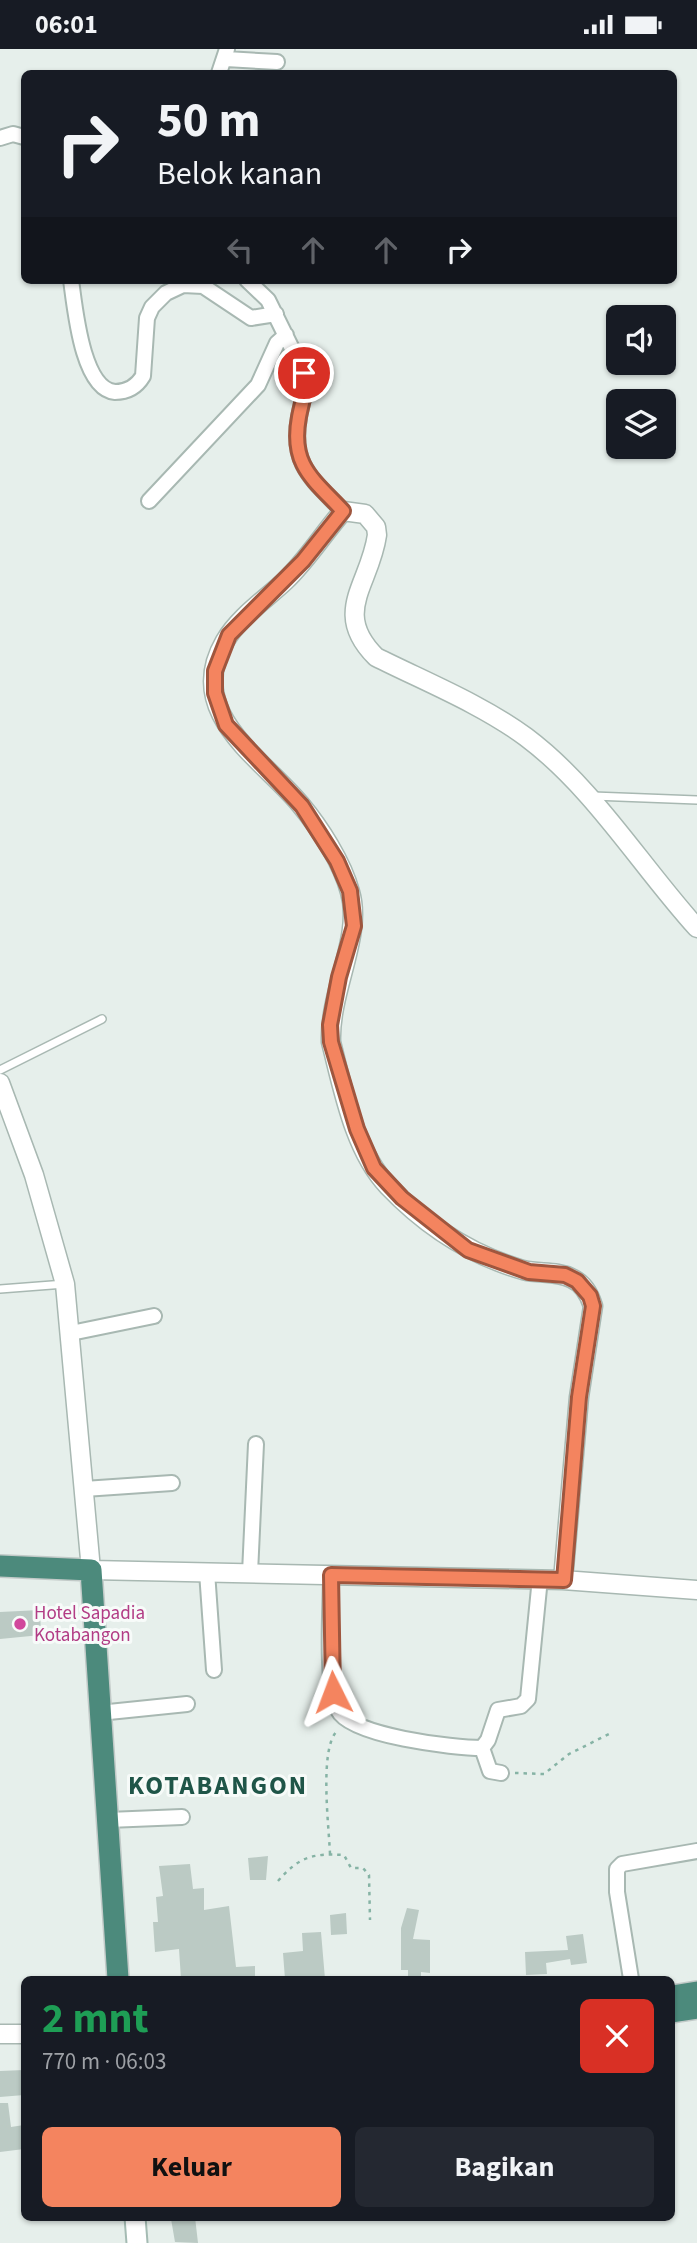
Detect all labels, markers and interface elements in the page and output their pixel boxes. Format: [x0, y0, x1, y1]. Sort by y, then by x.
text: 06:01 [35, 6, 98, 43]
text: 50 m [157, 86, 261, 156]
icon: right [42, 98, 133, 189]
text: Belok kanan [157, 151, 322, 197]
icon: left [221, 231, 259, 269]
icon: ahead [294, 231, 332, 269]
icon: ahead [367, 231, 405, 269]
icon: right [440, 231, 478, 269]
map controls [606, 305, 676, 459]
button: sound [606, 305, 676, 375]
pin [274, 343, 334, 403]
icon: arrive [285, 354, 323, 392]
button: layers [606, 389, 676, 459]
place label: Hotel Sapadia Kotabangon [34, 1600, 145, 1649]
marker: Hotel Sapadia Kotabangon [12, 1616, 28, 1632]
position arrow [296, 1655, 370, 1729]
district label: KOTABANGON [128, 1767, 308, 1804]
text: 2 mnt [42, 1989, 149, 2049]
button: close [580, 1999, 654, 2073]
text: 770 m · 06:03 [42, 2045, 166, 2078]
button: Keluar [42, 2127, 341, 2207]
button: Bagikan [355, 2127, 654, 2207]

